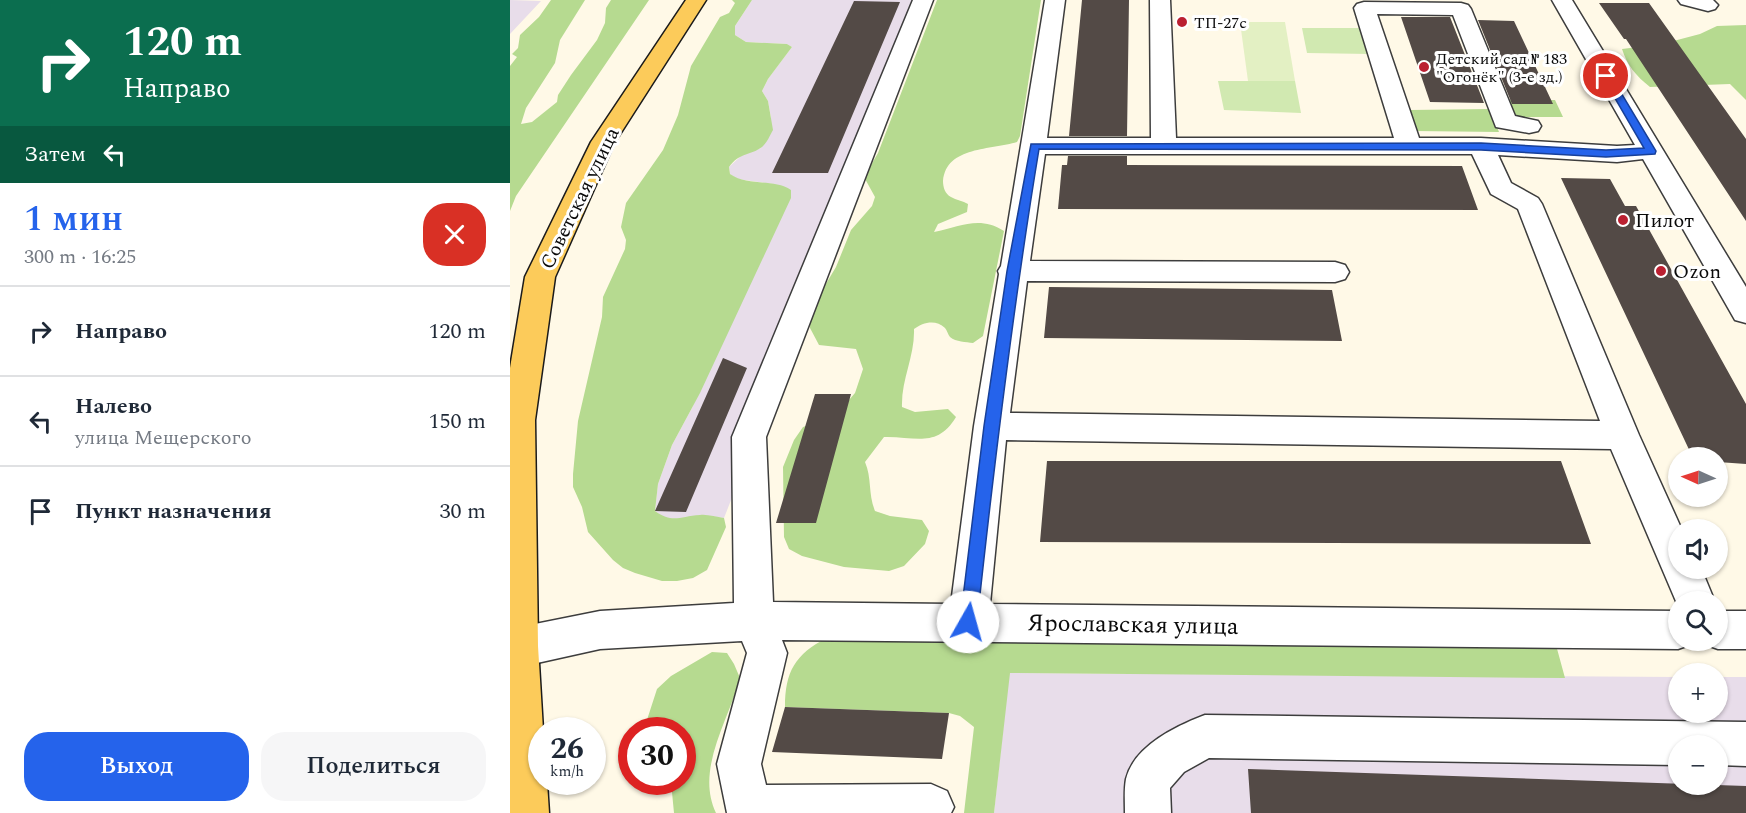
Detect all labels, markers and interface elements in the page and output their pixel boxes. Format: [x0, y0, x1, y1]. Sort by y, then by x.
text: 120 m [123, 11, 242, 74]
place label: ТП-27c [1194, 11, 1247, 35]
marker: ТП-27c [1175, 15, 1189, 29]
icon: right [24, 24, 102, 102]
place label: Детский сад № 183 "Огонёк" (3-е зд.) [1436, 47, 1567, 89]
pin [1580, 50, 1631, 101]
icon: arrive [1589, 59, 1622, 92]
marker: Детский сад № 183 "Огонёк" (3-е зд.) [1417, 60, 1431, 74]
text: Направо [123, 68, 231, 110]
street label: Советская улица [533, 122, 627, 275]
text: Затем [24, 138, 86, 171]
icon: left [98, 138, 131, 171]
text: 1 мин [24, 192, 123, 247]
button: close [423, 203, 486, 266]
place label: Пилот [1635, 206, 1694, 236]
marker: Пилот [1616, 213, 1630, 227]
text: 300 m · 16:25 [24, 242, 136, 272]
place label: Ozon [1673, 257, 1721, 287]
marker: Ozon [1654, 264, 1668, 278]
icon: right [24, 315, 57, 348]
text: Направо [75, 315, 167, 348]
text: 120 m [429, 315, 486, 348]
text: Налево [75, 390, 152, 423]
icon: left [24, 405, 57, 438]
text: 150 m [429, 405, 486, 438]
text: улица Мещерского [75, 423, 251, 453]
north arrow [1668, 447, 1728, 507]
map controls [1668, 447, 1728, 795]
icon: arrive [24, 495, 57, 528]
text: Пункт назначения [75, 495, 272, 528]
text: 30 m [440, 495, 486, 528]
button: sound [1668, 519, 1728, 579]
position arrow [936, 590, 1000, 654]
button: search [1668, 591, 1728, 651]
street label: Ярославская улица [1027, 605, 1239, 645]
button: + [1668, 663, 1728, 723]
speed limit sign: 30 [618, 717, 696, 795]
text: 26 [550, 726, 584, 772]
button: Выход [24, 732, 249, 801]
button: Поделиться [261, 732, 486, 801]
button: − [1668, 735, 1728, 795]
text: km/h [550, 760, 584, 783]

